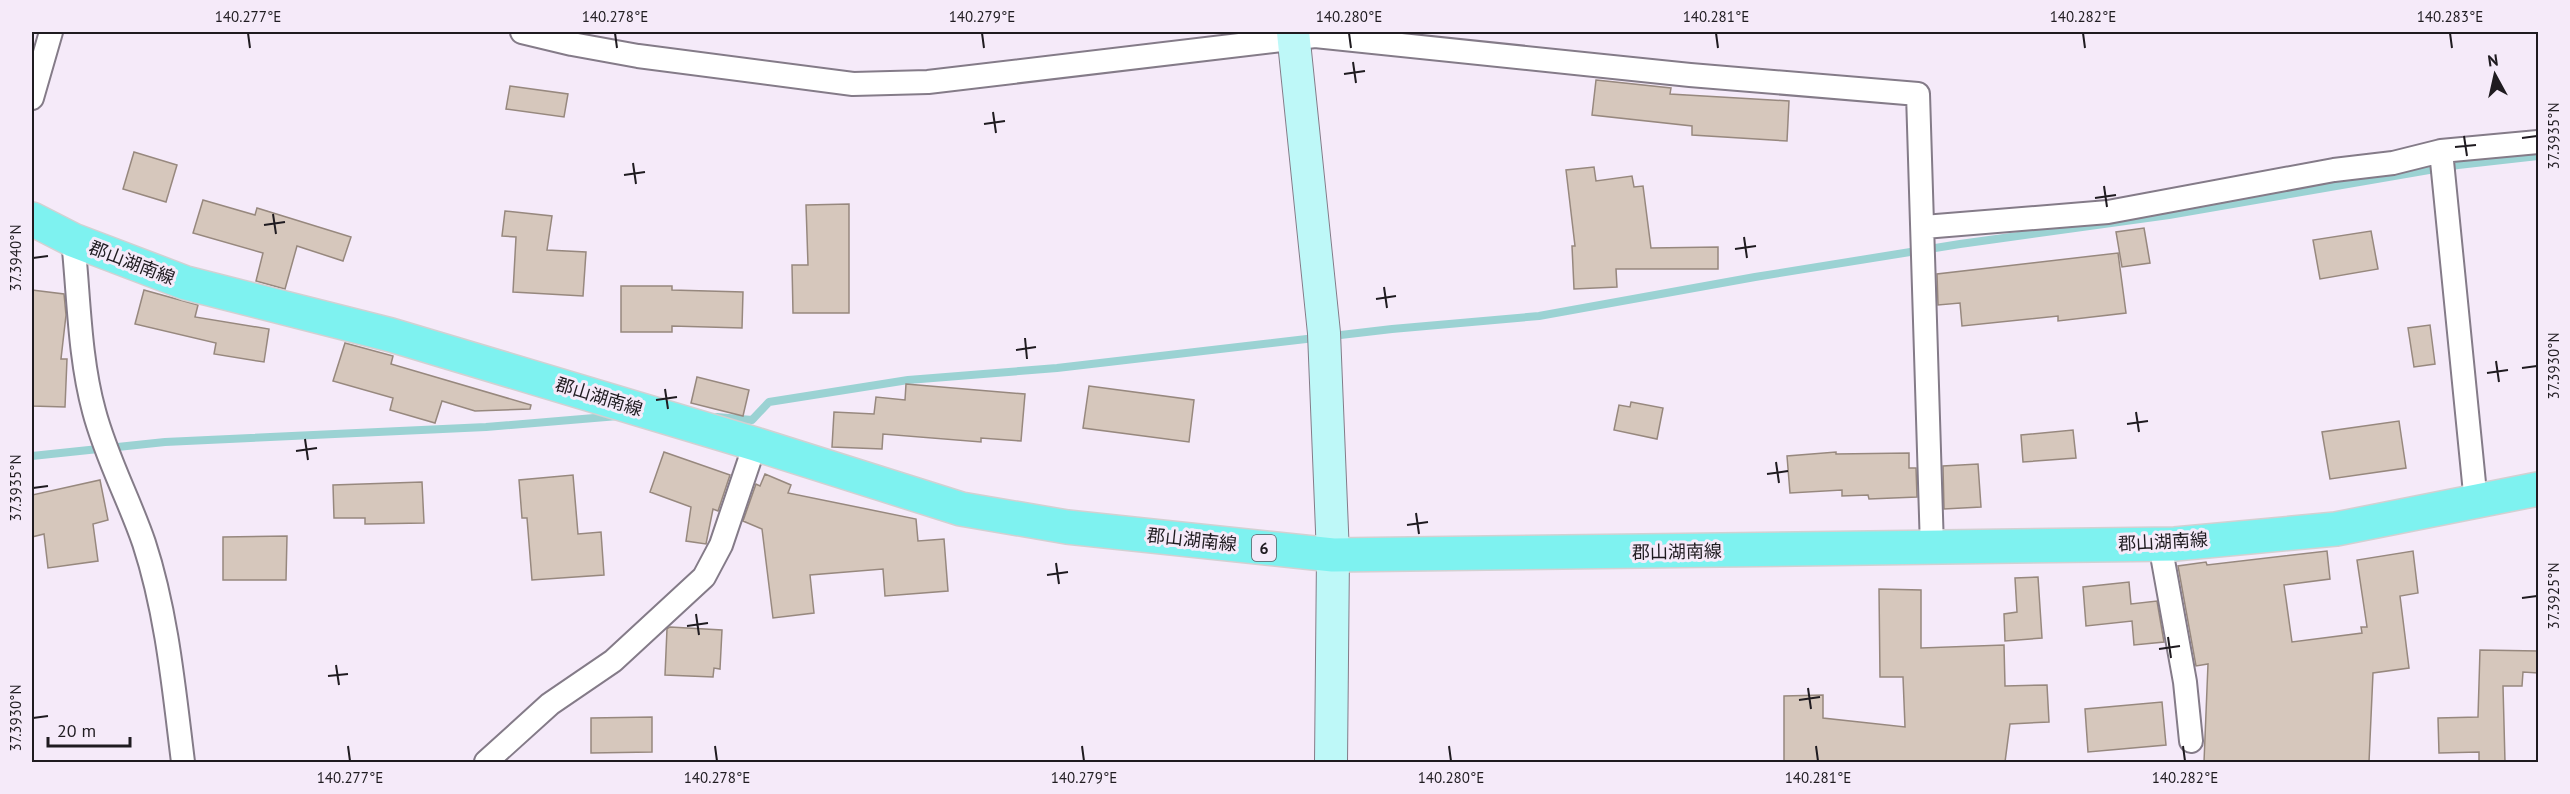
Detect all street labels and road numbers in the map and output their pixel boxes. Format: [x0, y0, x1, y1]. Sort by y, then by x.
street label: 郡山湖南線 [86, 236, 178, 289]
street label: 郡山湖南線 [553, 372, 646, 421]
street label: 郡山湖南線 [1146, 523, 1238, 556]
street label: 郡山湖南線 [2117, 528, 2209, 555]
road number: 6 [1252, 535, 1276, 561]
street label: 郡山湖南線 [1632, 539, 1722, 564]

